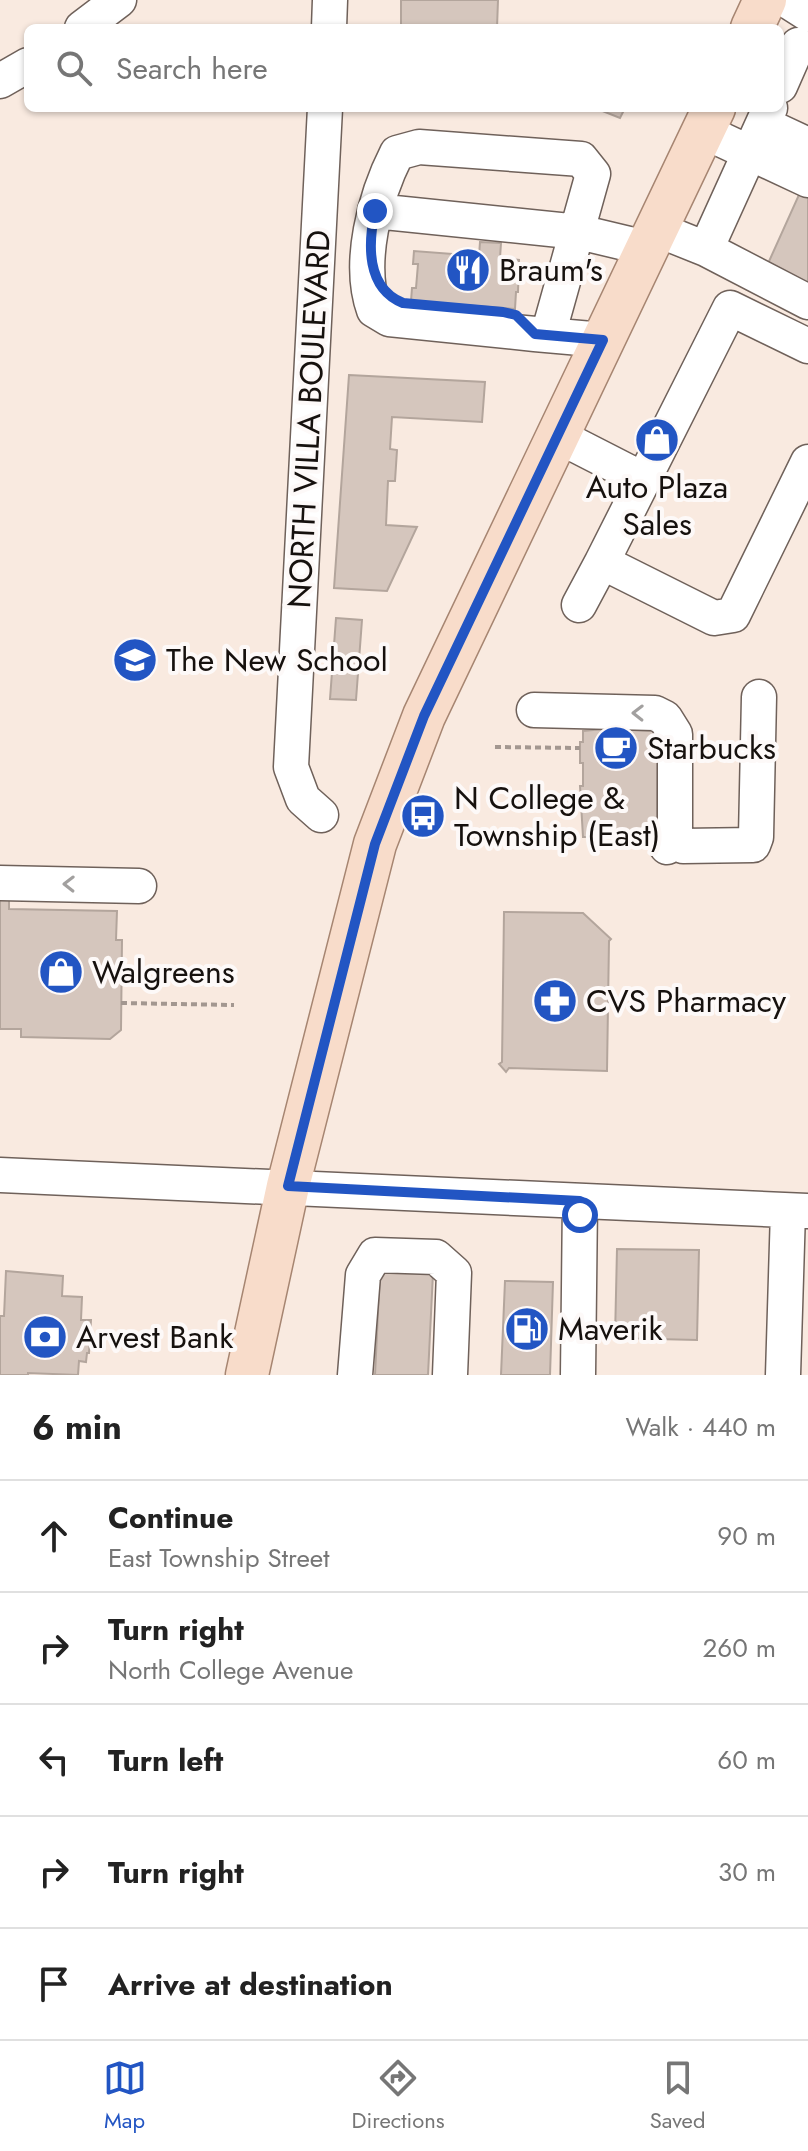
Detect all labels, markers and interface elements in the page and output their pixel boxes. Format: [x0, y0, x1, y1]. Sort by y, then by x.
search box [24, 24, 784, 112]
icon: search [52, 46, 96, 90]
text: Search here [116, 47, 268, 90]
route end [357, 193, 393, 229]
street label: NORTH VILLA BOULEVARD [276, 229, 342, 609]
restaurant icon: Braum's [444, 246, 492, 294]
place label: Braum's [499, 247, 603, 293]
shop icon: Auto Plaza Sales [633, 416, 681, 464]
place label: Auto Plaza Sales [586, 464, 728, 547]
school or university icon: The New School [111, 636, 159, 684]
place label: The New School [166, 637, 388, 683]
one-way arrow [631, 704, 644, 721]
cafe icon: Starbucks [592, 724, 640, 772]
place label: Starbucks [647, 725, 776, 771]
place label: N College & Township (East) [454, 775, 661, 858]
bus stop icon: N College & Township (East) [399, 792, 447, 840]
one-way arrow [62, 876, 75, 893]
shop icon: Walgreens [37, 948, 85, 996]
place label: Walgreens [92, 949, 235, 995]
pharmacy icon: CVS Pharmacy [531, 977, 579, 1025]
place label: CVS Pharmacy [586, 978, 787, 1024]
route start [562, 1197, 598, 1233]
fuel station icon: Maverik [503, 1305, 551, 1353]
place label: Maverik [558, 1306, 664, 1352]
bank icon: Arvest Bank [21, 1313, 69, 1361]
place label: Arvest Bank [76, 1314, 234, 1360]
text: 6 min [32, 1403, 122, 1452]
text: Walk · 440 m [626, 1408, 776, 1446]
text: Continue [108, 1496, 234, 1539]
icon: ahead [32, 1514, 76, 1558]
text: 90 m [717, 1517, 776, 1555]
text: East Township Street [108, 1539, 330, 1577]
text: Turn right [108, 1608, 244, 1651]
icon: right [32, 1626, 76, 1670]
text: 260 m [703, 1629, 776, 1667]
text: North College Avenue [108, 1651, 353, 1689]
icon: left [32, 1738, 76, 1782]
text: Turn left [108, 1739, 223, 1782]
text: 60 m [717, 1741, 776, 1779]
icon: right [32, 1850, 76, 1894]
text: Turn right [108, 1851, 244, 1894]
text: 30 m [718, 1853, 776, 1891]
icon: arrive [32, 1962, 76, 2006]
text: Arrive at destination [108, 1963, 393, 2006]
tab: Map [103, 2056, 147, 2136]
tab: Directions [352, 2056, 445, 2136]
tab: Saved [650, 2056, 705, 2136]

